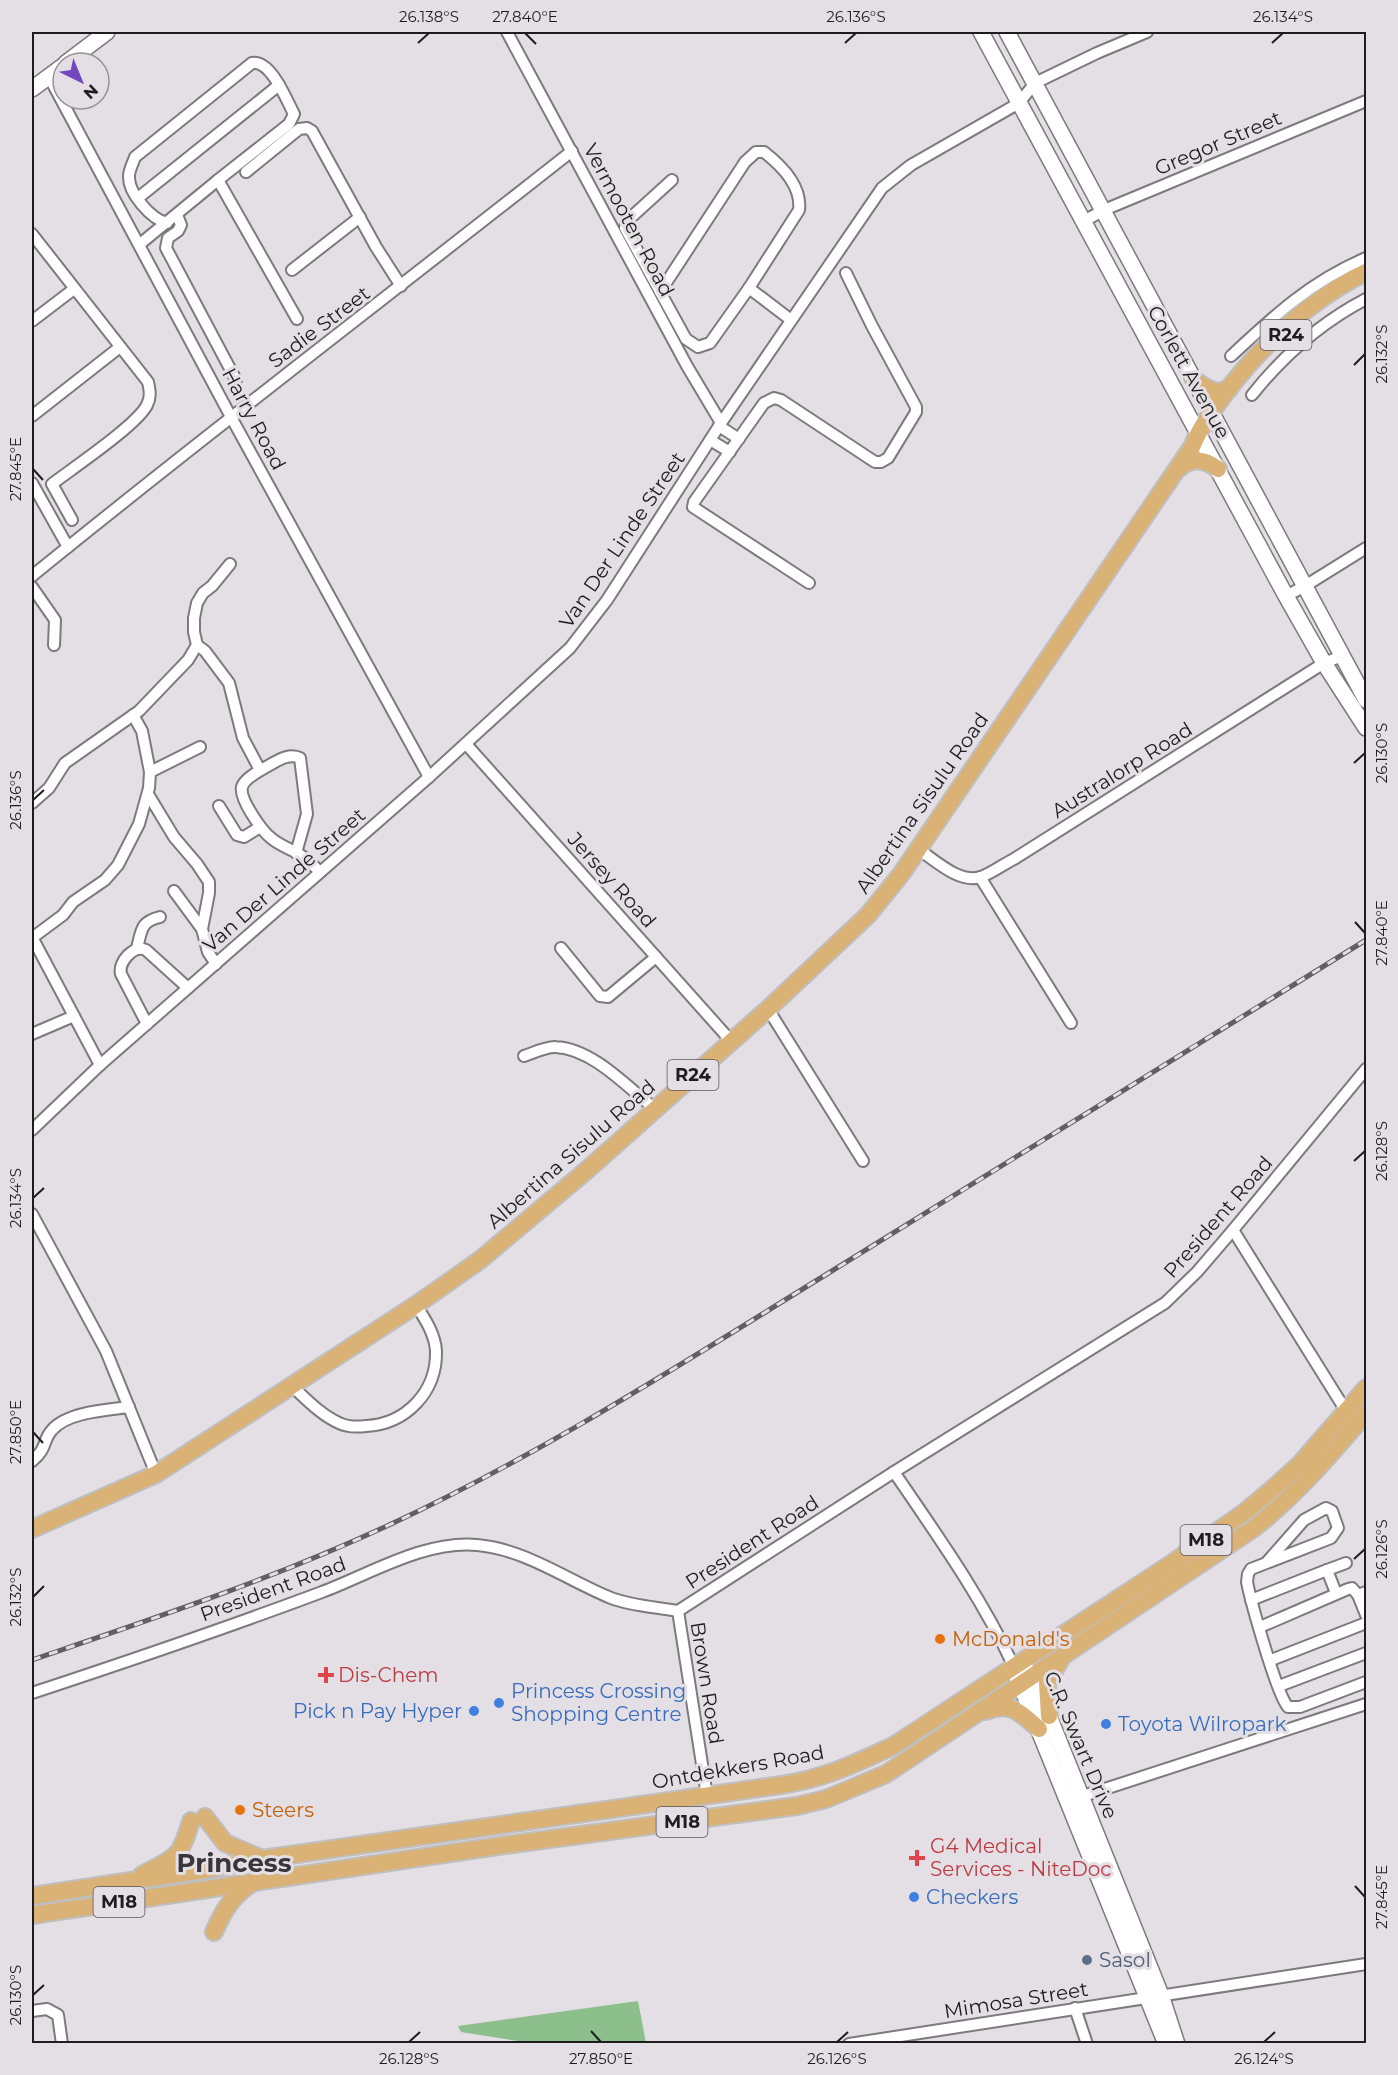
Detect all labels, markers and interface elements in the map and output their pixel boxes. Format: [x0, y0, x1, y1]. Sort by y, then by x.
text: 26.138°S [399, 7, 459, 26]
text: 27.840°E [492, 7, 558, 26]
text: 26.136°S [826, 7, 886, 26]
text: 26.134°S [1253, 7, 1313, 26]
north arrow [51, 51, 111, 111]
text: N [80, 80, 102, 103]
street label: Gregor Street [1151, 106, 1285, 180]
street label: Vermooten Road [579, 139, 679, 301]
street label: Sadie Street [264, 281, 374, 373]
street label: Corlett Avenue [1143, 301, 1235, 443]
road number: R24 [1260, 320, 1312, 350]
text: 26.132°S [1372, 325, 1391, 383]
street label: Harry Road [217, 364, 291, 474]
text: 27.845°E [6, 437, 25, 501]
street label: Van Der Linde Street [554, 447, 690, 633]
street label: Albertina Sisulu Road [851, 708, 993, 898]
street label: Australorp Road [1047, 717, 1197, 823]
text: 26.130°S [1372, 723, 1391, 783]
text: 26.136°S [6, 770, 25, 830]
street label: Van Der Linde Street [198, 803, 370, 957]
street label: Jersey Road [562, 827, 661, 933]
text: 27.840°E [1372, 900, 1391, 966]
road number: R24 [668, 1060, 718, 1090]
street label: Albertina Sisulu Road [482, 1074, 660, 1234]
text: 26.128°S [1372, 1121, 1391, 1181]
street label: President Road [1159, 1151, 1277, 1283]
text: 26.134°S [6, 1168, 25, 1228]
text: 27.850°E [6, 1400, 25, 1464]
street label: President Road [681, 1490, 823, 1594]
text: 26.126°S [1372, 1519, 1391, 1579]
road number: M18 [1180, 1525, 1232, 1555]
street label: President Road [197, 1551, 349, 1627]
text: 26.132°S [6, 1568, 25, 1626]
street label: Brown Road [685, 1620, 729, 1746]
place label: McDonald's [952, 1627, 1070, 1651]
marker: McDonald's [933, 1632, 947, 1646]
place label: Dis-Chem [338, 1663, 438, 1687]
marker: Dis-Chem [319, 1668, 333, 1682]
street label: C.R. Swart Drive [1039, 1668, 1123, 1822]
place label: Princess Crossing Shopping Centre [511, 1679, 686, 1726]
marker: Princess Crossing Shopping Centre [492, 1696, 506, 1710]
place label: Pick n Pay Hyper [293, 1699, 462, 1723]
marker: Pick n Pay Hyper [467, 1704, 481, 1718]
place label: Toyota Wilropark [1118, 1712, 1287, 1736]
marker: Toyota Wilropark [1099, 1717, 1113, 1731]
street label: Ontdekkers Road [650, 1740, 826, 1794]
place label: Steers [252, 1798, 314, 1822]
marker: Steers [233, 1803, 247, 1817]
road number: M18 [656, 1807, 708, 1837]
place label: G4 Medical Services - NiteDoc [930, 1834, 1112, 1881]
district label: Princess [177, 1847, 292, 1879]
marker: G4 Medical Services - NiteDoc [908, 1849, 926, 1867]
text: 27.845°E [1372, 1865, 1391, 1929]
place label: Checkers [926, 1885, 1018, 1909]
road number: M18 [94, 1887, 144, 1917]
marker: Checkers [907, 1890, 921, 1904]
place label: Sasol [1099, 1948, 1151, 1972]
marker: Sasol [1080, 1953, 1094, 1967]
text: 26.130°S [6, 1965, 25, 2025]
street label: Mimosa Street [942, 1977, 1090, 2023]
text: 26.128°S [379, 2049, 439, 2068]
text: 27.850°E [569, 2049, 633, 2068]
text: 26.126°S [807, 2049, 867, 2068]
text: 26.124°S [1234, 2049, 1294, 2068]

